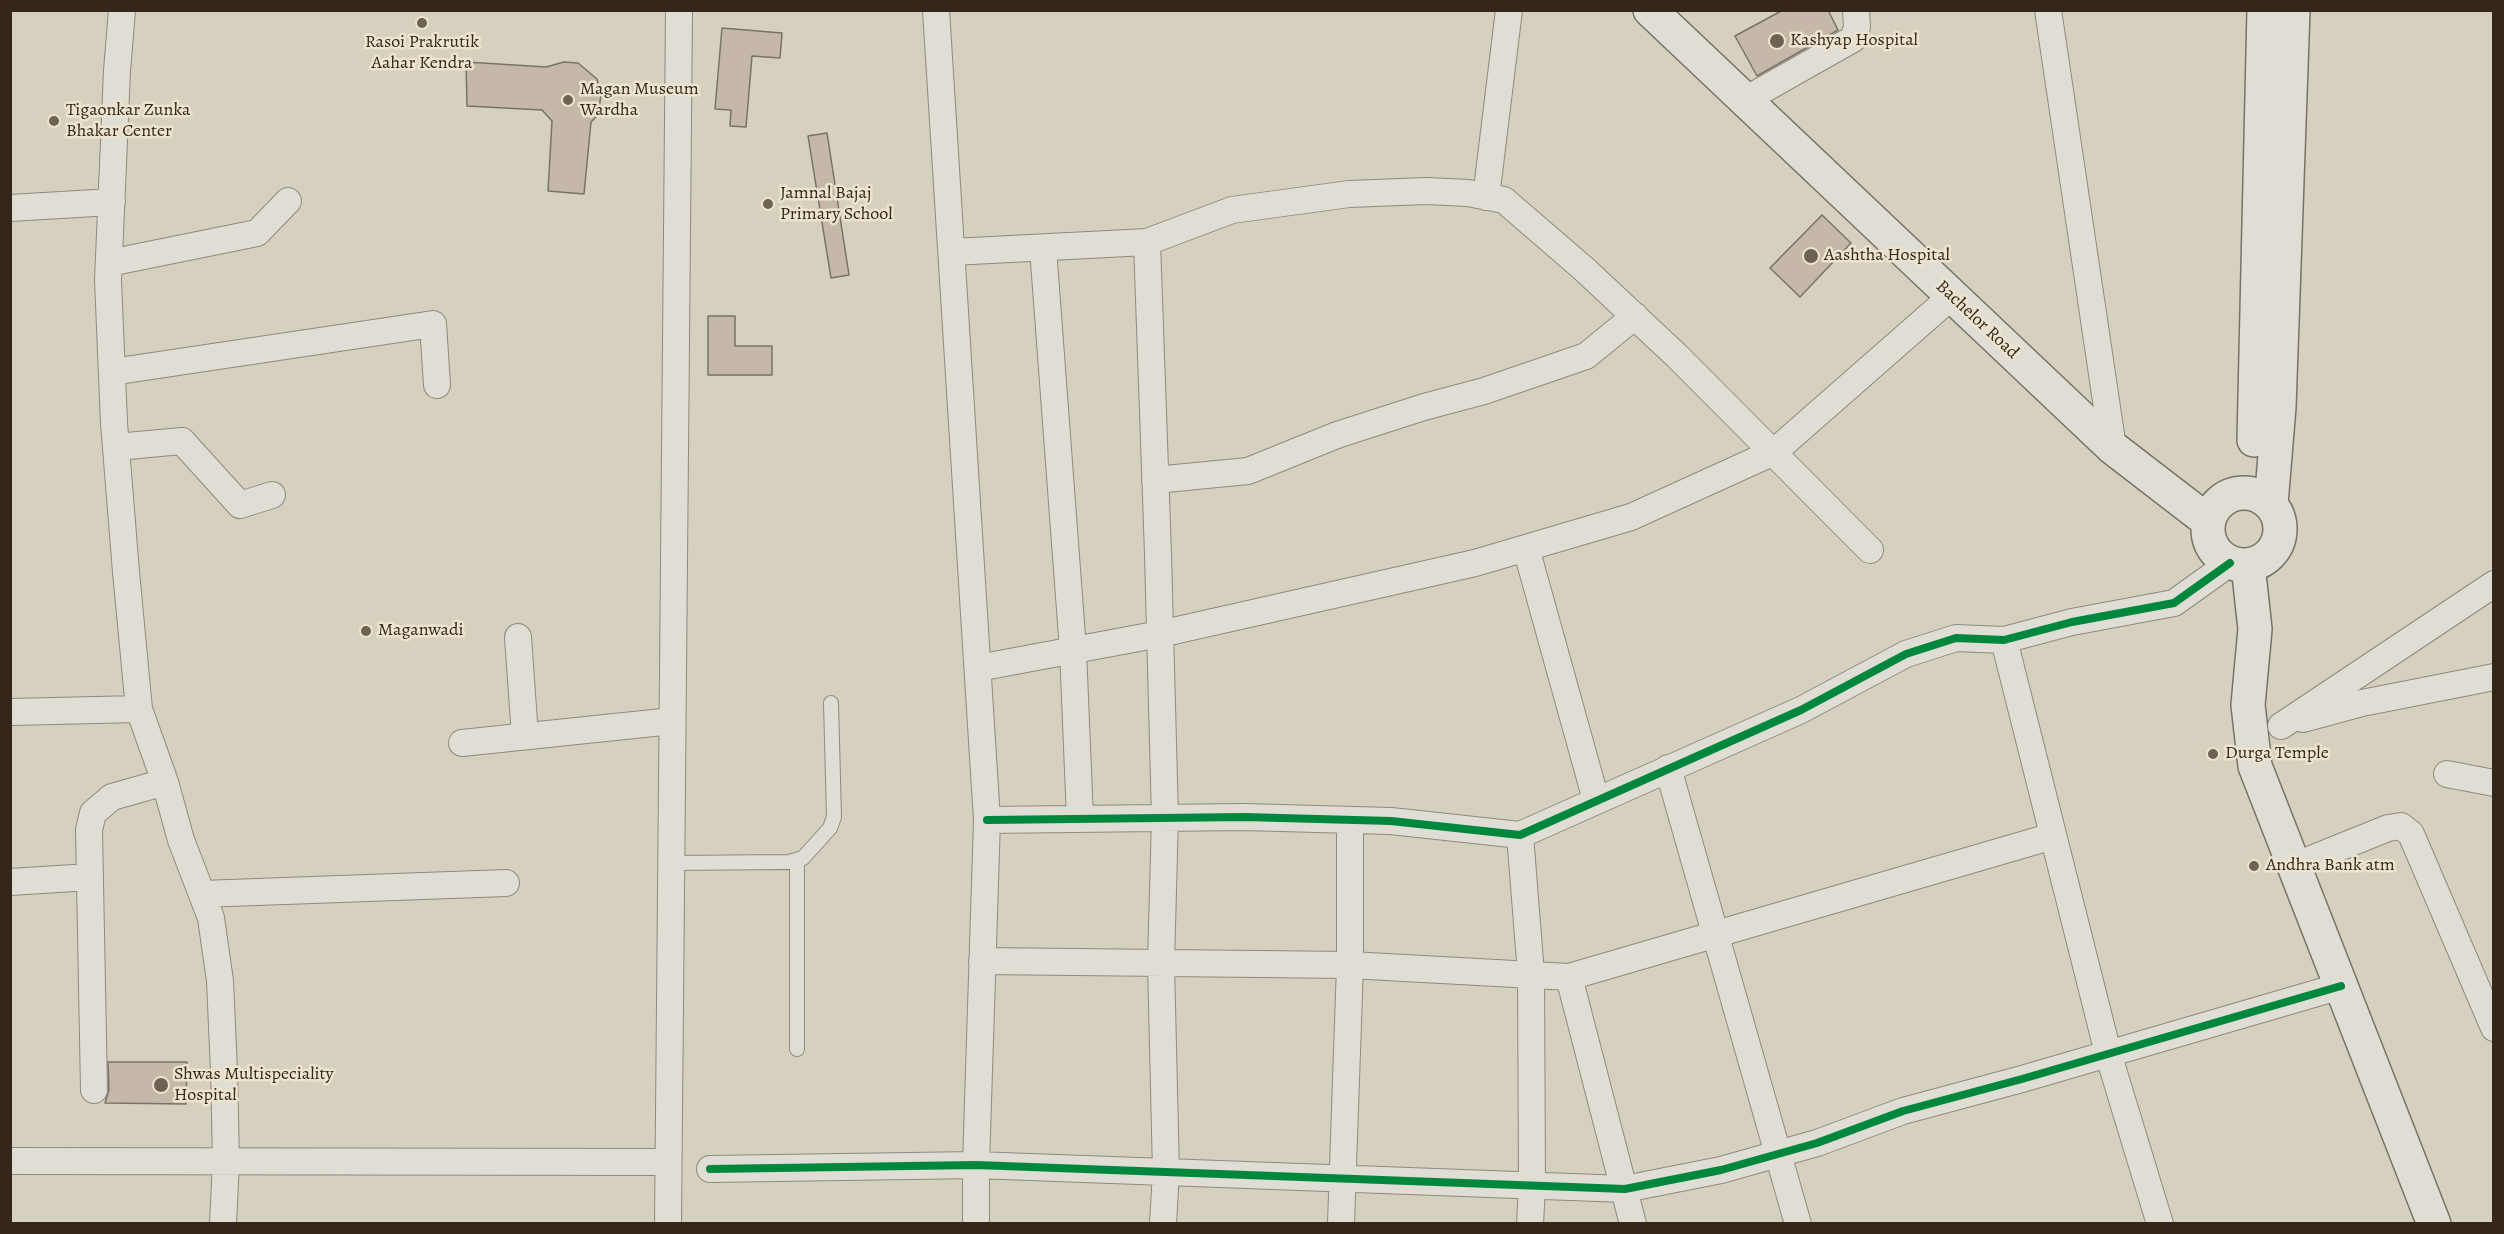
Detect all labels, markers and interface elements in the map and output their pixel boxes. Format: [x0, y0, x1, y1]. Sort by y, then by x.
marker: Rasoi Prakrutik Aahar Kendra [415, 16, 429, 30]
place label: Kashyap Hospital [1790, 30, 1918, 52]
place label: Rasoi Prakrutik Aahar Kendra [365, 32, 479, 74]
marker: Kashyap Hospital [1768, 32, 1786, 50]
place label: Magan Museum Wardha [580, 79, 699, 122]
marker: Magan Museum Wardha [561, 93, 575, 107]
place label: Tigaonkar Zunka Bhakar Center [66, 100, 190, 142]
marker: Tigaonkar Zunka Bhakar Center [47, 114, 61, 128]
place label: Jamnal Bajaj Primary School [780, 183, 893, 226]
marker: Jamnal Bajaj Primary School [761, 197, 775, 211]
place label: Aashtha Hospital [1824, 245, 1950, 267]
marker: Aashtha Hospital [1802, 247, 1820, 265]
street label: Bachelor Road [1931, 276, 2023, 364]
place label: Maganwadi [378, 620, 464, 642]
marker: Maganwadi [359, 624, 373, 638]
place label: Durga Temple [2225, 743, 2329, 765]
marker: Durga Temple [2206, 747, 2220, 761]
place label: Andhra Bank atm [2266, 855, 2395, 877]
marker: Andhra Bank atm [2247, 859, 2261, 873]
place label: Shwas Multispeciality Hospital [174, 1064, 334, 1106]
marker: Shwas Multispeciality Hospital [152, 1076, 170, 1094]

